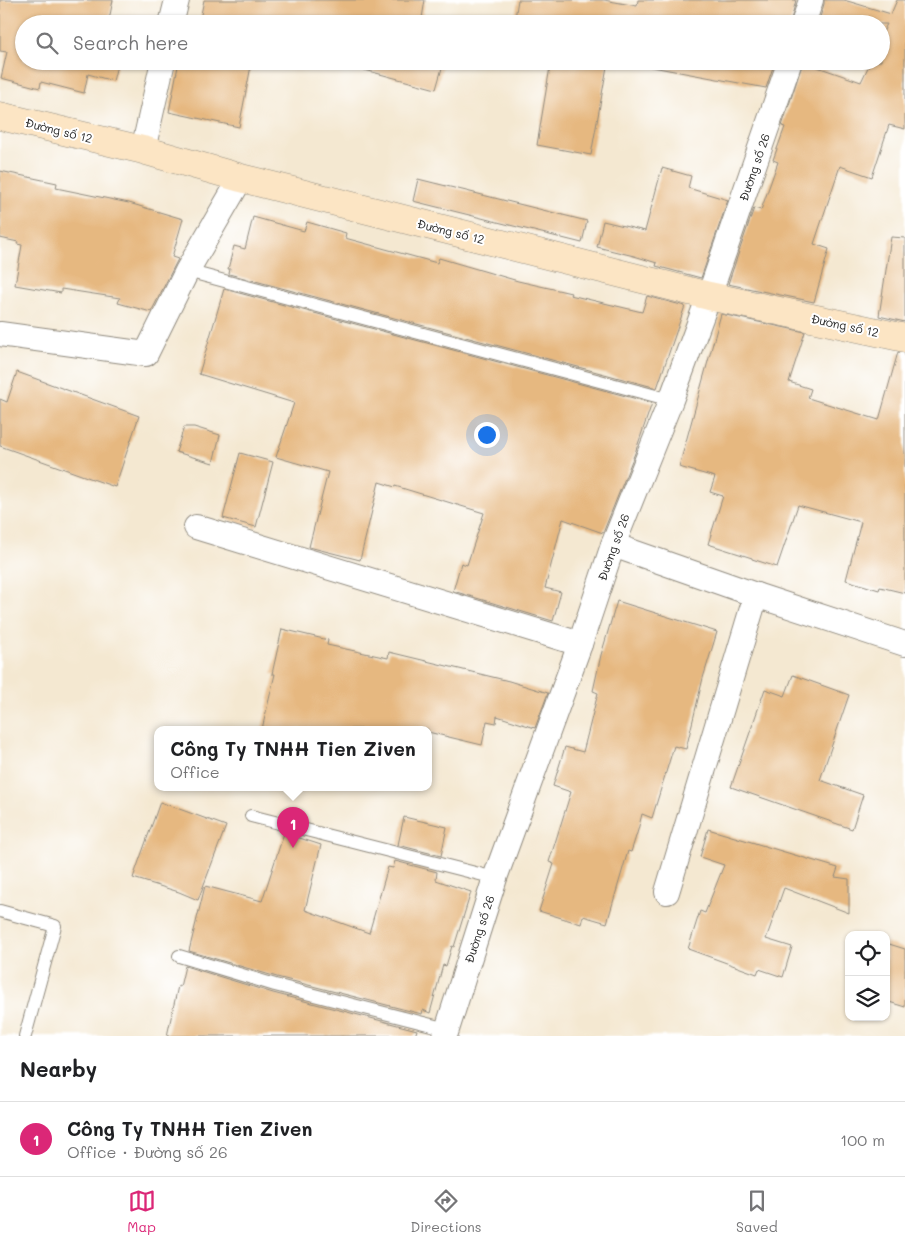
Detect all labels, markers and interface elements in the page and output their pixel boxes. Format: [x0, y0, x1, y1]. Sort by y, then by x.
search box [15, 15, 890, 70]
icon: search [33, 29, 61, 57]
text: Search here [73, 30, 189, 55]
street label: Đường số 12 [24, 114, 94, 146]
street label: Đường số 26 [735, 131, 773, 203]
street label: Đường số 12 [416, 215, 486, 247]
street label: Đường số 12 [810, 310, 880, 340]
your location [474, 422, 500, 448]
street label: Đường số 26 [593, 511, 633, 583]
popup [154, 726, 432, 791]
text: Công Ty TNHH Tien Ziven [170, 736, 416, 761]
text: Office [170, 761, 220, 782]
pin: 1 [277, 807, 309, 848]
street label: Đường số 26 [460, 893, 498, 965]
map controls [845, 931, 890, 1021]
button: locate [845, 931, 890, 976]
button: layers [845, 976, 890, 1021]
text: Nearby [20, 1055, 97, 1082]
text: Công Ty TNHH Tien Ziven [67, 1116, 312, 1141]
text: 1 [32, 1129, 40, 1150]
text: 100 m [840, 1129, 885, 1150]
text: Office · Đường số 26 [67, 1141, 228, 1162]
tab: Map [127, 1187, 156, 1236]
tab: Directions [410, 1187, 482, 1236]
tab: Saved [736, 1187, 778, 1236]

